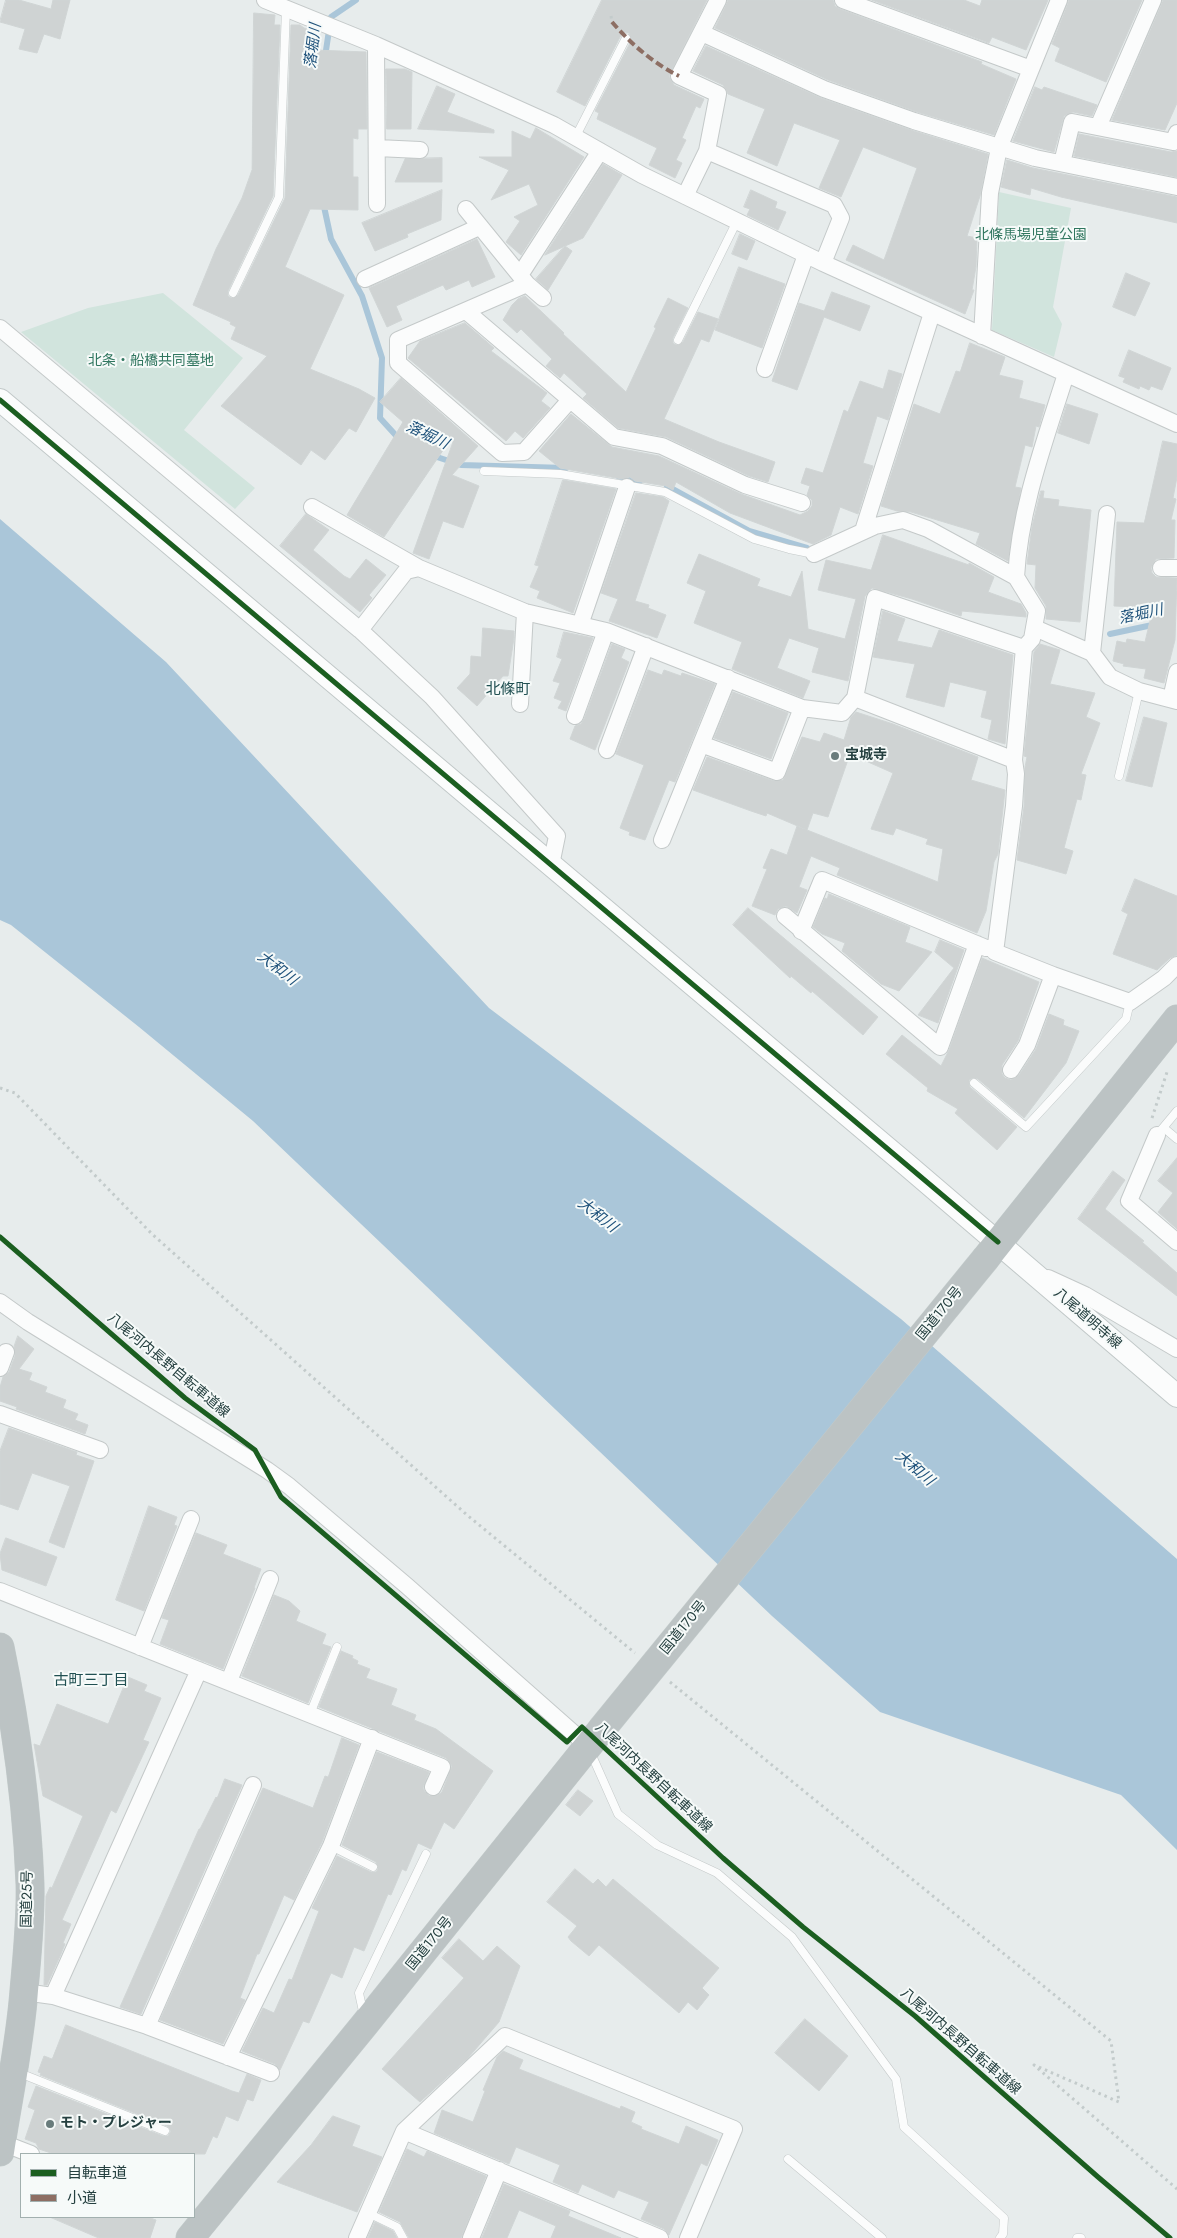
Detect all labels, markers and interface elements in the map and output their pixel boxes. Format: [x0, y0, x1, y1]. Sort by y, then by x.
water label: 落堀川 [302, 23, 326, 69]
park label: 北條馬場児童公園 [975, 228, 1087, 244]
park label: 北条・船橋共同墓地 [88, 354, 214, 370]
water label: 落堀川 [403, 418, 451, 454]
water label: 落堀川 [1117, 602, 1165, 628]
district label: 北條町 [486, 681, 530, 699]
place label: 宝城寺 [845, 748, 887, 764]
marker: 宝城寺 [829, 750, 841, 762]
water label: 大和川 [254, 948, 300, 990]
water label: 大和川 [574, 1195, 620, 1237]
street label: 国道170号 [913, 1284, 967, 1344]
street label: 八尾道明寺線 [1050, 1285, 1124, 1353]
street label: 八尾河内長野自転車道線 [104, 1310, 232, 1422]
water label: 大和川 [891, 1448, 937, 1490]
street label: 国道170号 [657, 1598, 711, 1658]
district label: 古町三丁目 [54, 1672, 128, 1690]
street label: 八尾河内長野自転車道線 [591, 1719, 715, 1837]
street label: 国道25号 [19, 1870, 37, 1928]
street label: 国道170号 [403, 1914, 457, 1974]
street label: 八尾河内長野自転車道線 [896, 1985, 1024, 2099]
place label: モト・プレジャー [60, 2116, 172, 2132]
marker: モト・プレジャー [44, 2118, 56, 2130]
legend [20, 2153, 195, 2218]
text: 自転車道 [67, 2162, 127, 2184]
text: 小道 [67, 2187, 97, 2209]

